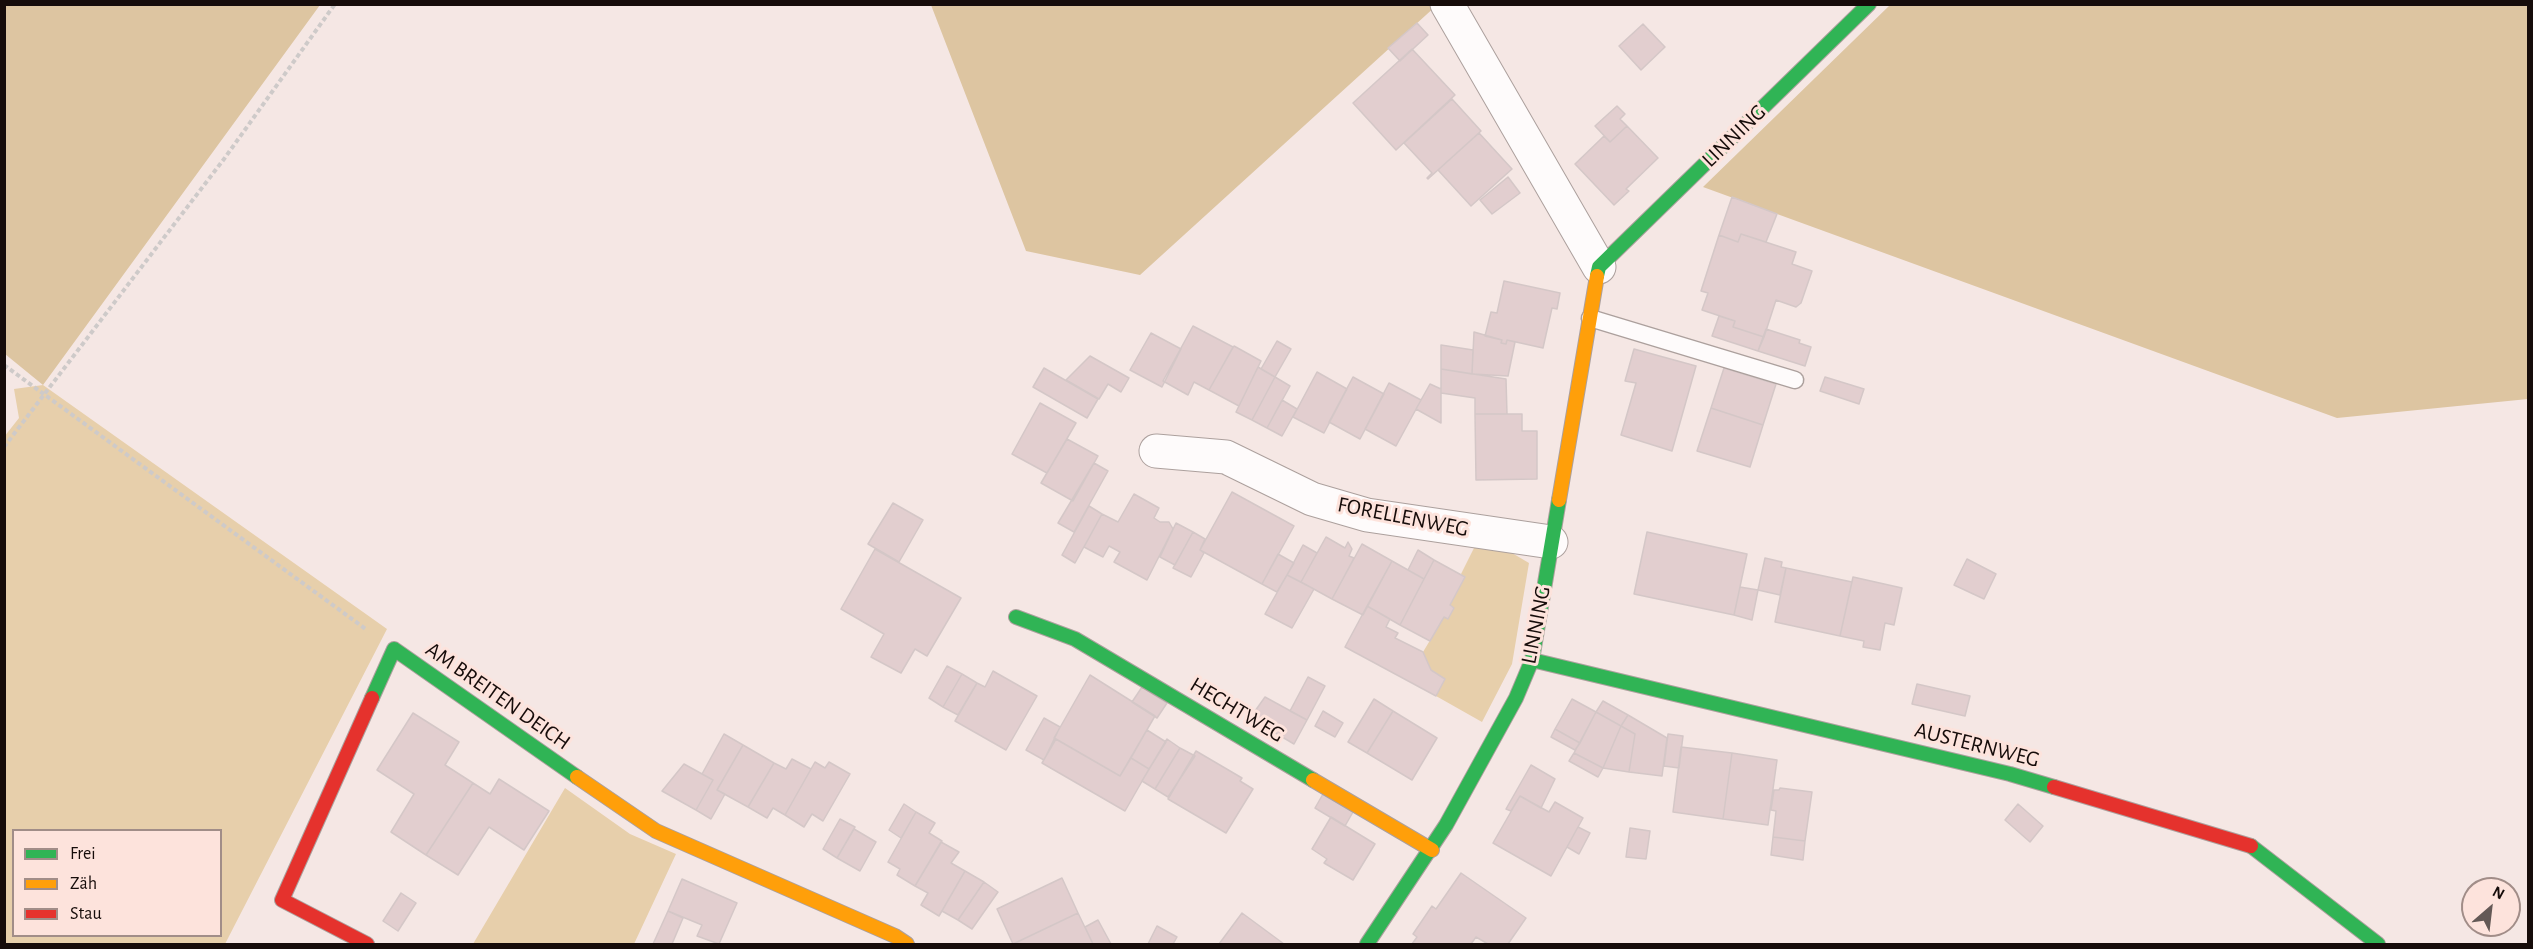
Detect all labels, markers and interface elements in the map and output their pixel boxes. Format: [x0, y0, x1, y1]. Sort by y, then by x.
street label: LINNING [1696, 99, 1772, 173]
street label: FORELLENWEG [1335, 491, 1471, 543]
street label: LINNING [1516, 584, 1556, 666]
street label: AM BREITEN DEICH [420, 636, 576, 756]
street label: HECHTWEG [1185, 672, 1289, 748]
street label: AUSTERNWEG [1912, 717, 2042, 773]
legend [12, 829, 222, 937]
text: Frei [70, 845, 96, 863]
text: Zäh [70, 875, 97, 893]
north arrow [2461, 877, 2521, 937]
text: N [2490, 883, 2507, 903]
text: Stau [70, 905, 102, 923]

